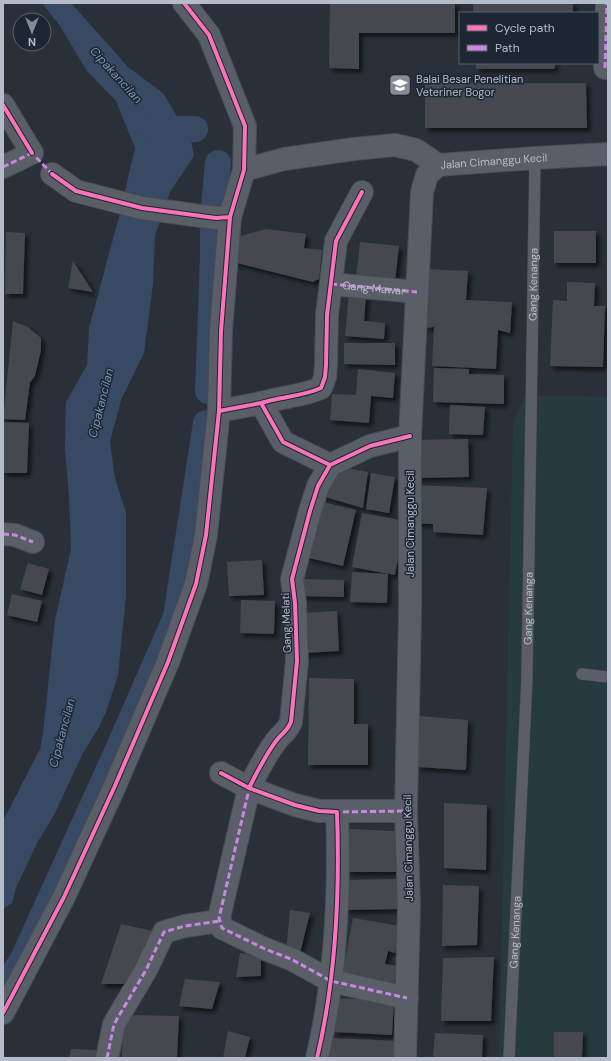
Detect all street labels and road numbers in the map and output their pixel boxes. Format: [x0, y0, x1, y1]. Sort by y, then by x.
street label: Jalan Cimanggu Kecil [440, 150, 548, 172]
street label: Gang Kenanga [525, 248, 541, 321]
street label: Gang Mawar [342, 278, 406, 298]
street label: Jalan Cimanggu Kecil [403, 471, 417, 578]
street label: Gang Kenanga [521, 572, 536, 645]
street label: Gang Melati [278, 593, 294, 653]
street label: Jalan Cimanggu Kecil [400, 794, 416, 902]
street label: Gang Kenanga [506, 895, 524, 969]

